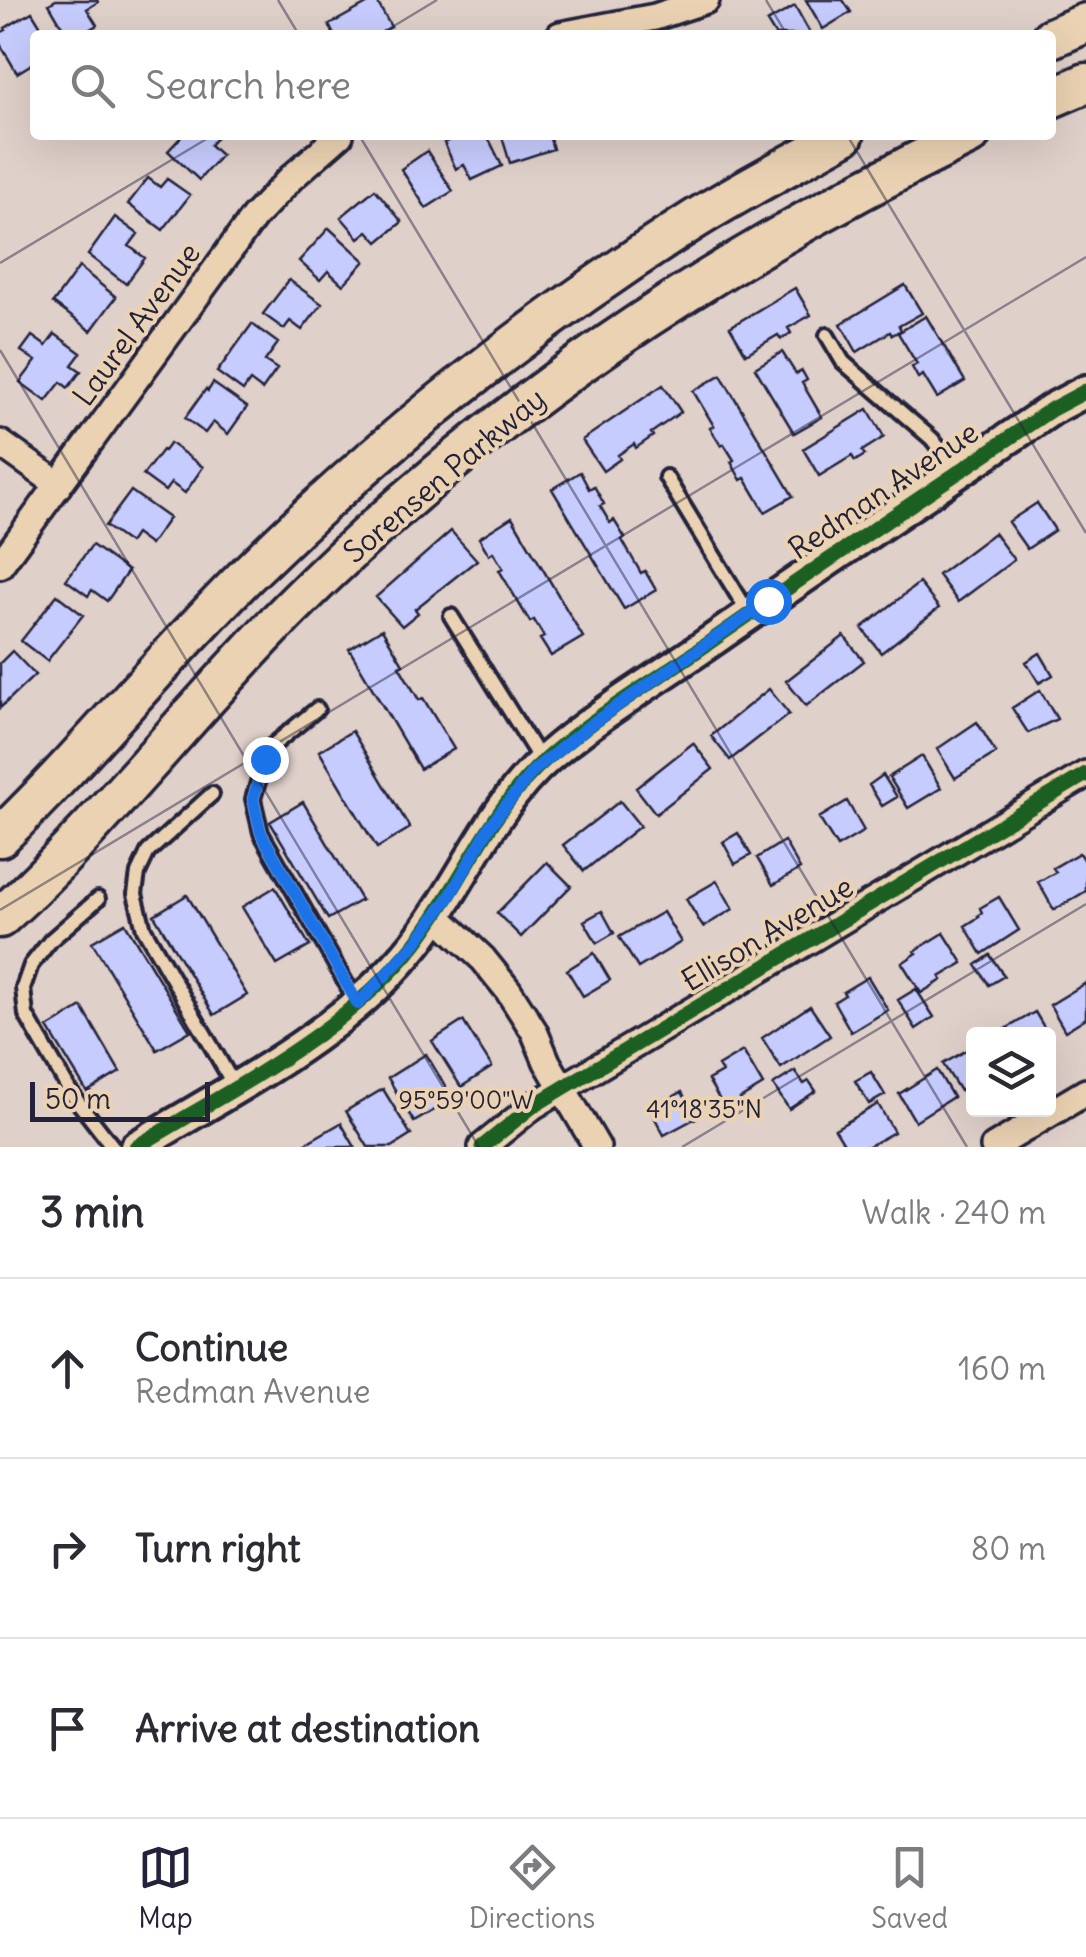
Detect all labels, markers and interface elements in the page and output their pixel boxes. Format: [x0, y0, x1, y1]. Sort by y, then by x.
search box [30, 30, 1056, 140]
icon: search [65, 58, 120, 113]
text: Search here [145, 62, 351, 109]
street label: Laurel Avenue [64, 235, 208, 413]
street label: Sorensen Parkway [335, 379, 553, 571]
street label: Redman Avenue [781, 413, 985, 567]
route start [746, 579, 792, 625]
route end [243, 737, 289, 783]
street label: Ellison Avenue [674, 867, 860, 999]
map controls [966, 1027, 1056, 1117]
button: layers [966, 1027, 1056, 1117]
scale bar [30, 1077, 210, 1122]
text: 50 m [45, 1081, 111, 1117]
text: 95°59'00"W [399, 1084, 533, 1116]
text: 41°18'35"N [646, 1093, 762, 1125]
text: 3 min [40, 1186, 144, 1238]
text: Walk · 240 m [862, 1192, 1046, 1233]
text: Continue [135, 1324, 288, 1371]
icon: ahead [40, 1341, 95, 1396]
text: 160 m [958, 1348, 1046, 1389]
text: Redman Avenue [135, 1371, 371, 1412]
icon: right [40, 1521, 95, 1576]
text: Turn right [135, 1525, 301, 1572]
text: 80 m [971, 1528, 1046, 1569]
icon: arrive [40, 1701, 95, 1756]
text: Arrive at destination [135, 1705, 480, 1752]
tab: Map [138, 1840, 193, 1936]
tab: Directions [469, 1840, 595, 1936]
tab: Saved [871, 1840, 948, 1936]

